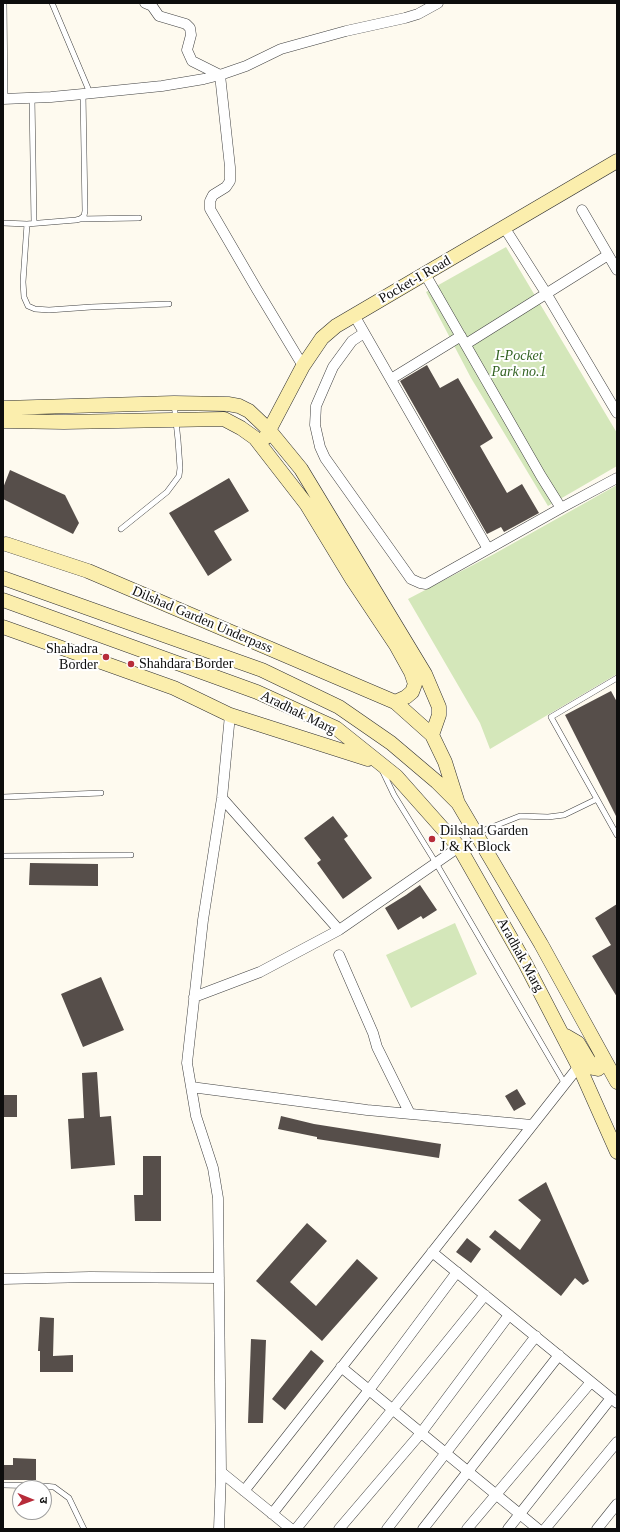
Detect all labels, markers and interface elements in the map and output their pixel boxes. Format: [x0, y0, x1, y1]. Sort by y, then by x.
street label: Pocket-I Road [371, 250, 459, 310]
park label: I-Pocket Park no.1 [488, 348, 550, 380]
street label: Dilshad Garden Underpass [118, 578, 286, 662]
place label: Shahadra Border [35, 641, 98, 674]
marker: Shahadra Border [101, 652, 111, 662]
place label: Shahdara Border [139, 656, 251, 672]
marker: Shahdara Border [126, 659, 136, 669]
street label: Aradhak Marg [252, 685, 344, 741]
place label: Dilshad Garden J & K Block [440, 823, 542, 856]
marker: Dilshad Garden J & K Block [427, 834, 437, 844]
street label: Aradhak Marg [490, 910, 550, 1000]
north arrow [12, 1480, 52, 1520]
text: उ [36, 1497, 50, 1504]

